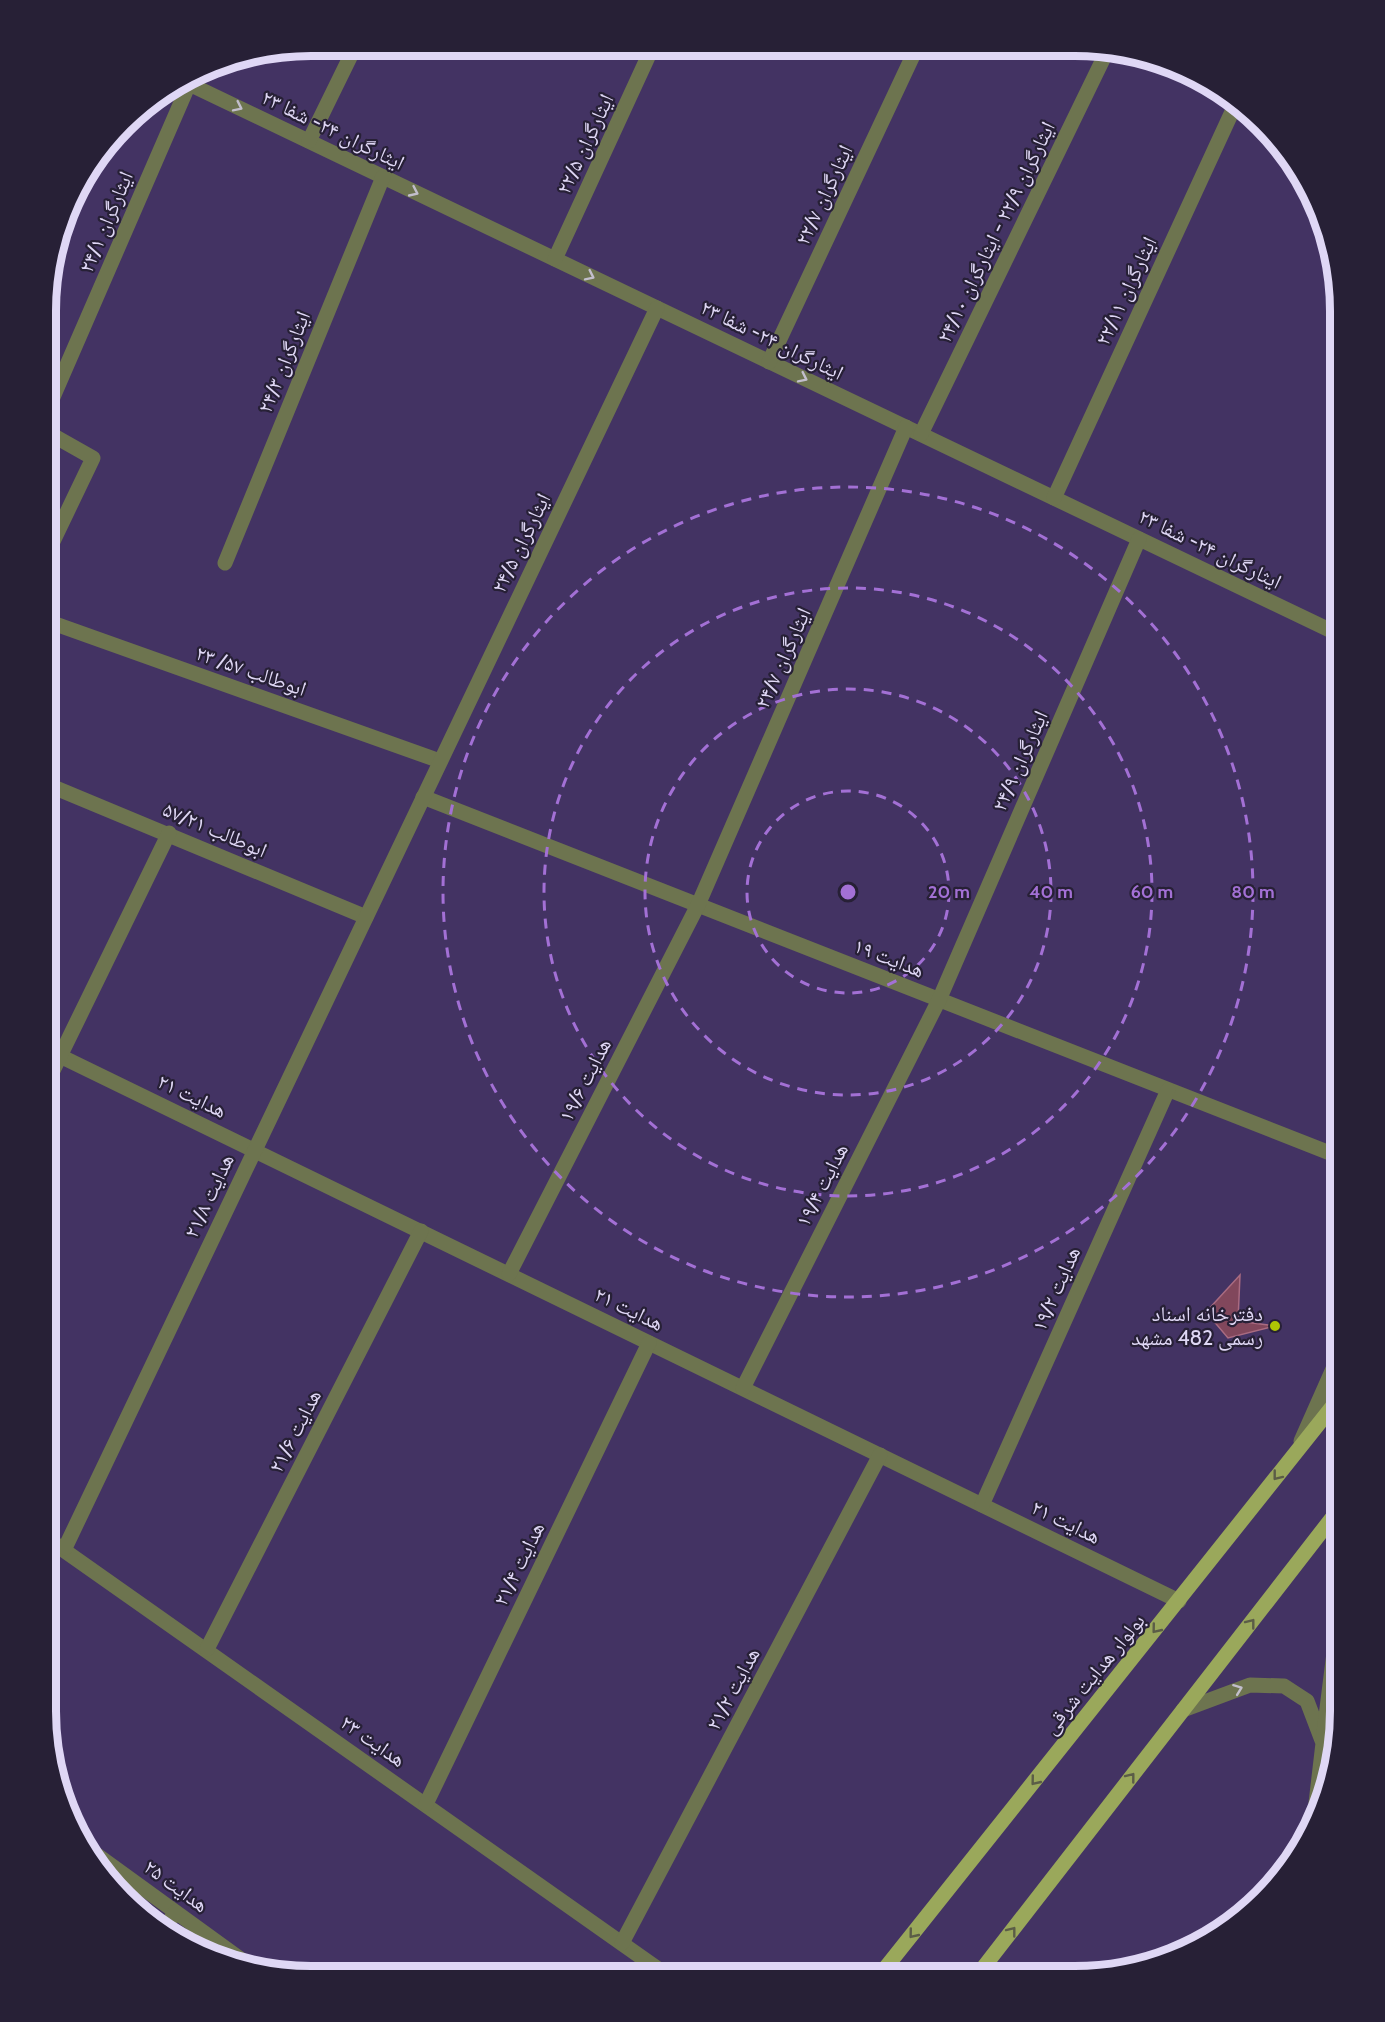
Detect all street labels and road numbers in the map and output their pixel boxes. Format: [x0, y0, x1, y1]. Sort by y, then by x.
street label: ایثارگران ۲۴- شفا ۲۳ [258, 84, 409, 175]
street label: ایثارگران ۲۲/۵ [551, 90, 619, 198]
street label: ایثارگران ۲۲/۹ - ایثارگران ۲۴/۱۰ [931, 117, 1060, 346]
street label: ایثارگران ۲۲/۷ [790, 141, 858, 249]
street label: ایثارگران ۲۴/۱ [73, 167, 138, 276]
street label: ایثارگران ۲۲/۱۱ [1090, 233, 1162, 349]
street label: ایثارگران ۲۴- شفا ۲۳ [697, 294, 848, 385]
street label: ایثارگران ۲۴/۳ [252, 307, 315, 416]
street label: ایثارگران ۲۴/۵ [486, 489, 555, 597]
street label: ایثارگران ۲۴- شفا ۲۳ [1135, 503, 1286, 594]
street label: ایثارگران ۲۴/۷ [749, 604, 816, 712]
street label: ابوطالب ۵۷/ ۲۳ [193, 640, 310, 701]
street label: ایثارگران ۲۴/۹ [986, 707, 1053, 815]
street label: ابوطالب ۵۷/۲۱ [159, 796, 271, 863]
street label: هدایت ۱۹ [850, 933, 928, 982]
street label: هدایت ۱۹/۶ [553, 1034, 616, 1125]
street label: هدایت ۲۱ [154, 1068, 231, 1123]
street label: هدایت ۱۹/۴ [790, 1139, 853, 1230]
street label: هدایت ۲۱/۸ [178, 1150, 239, 1242]
street label: هدایت ۱۹/۲ [1026, 1243, 1085, 1335]
street label: هدایت ۲۱ [591, 1281, 668, 1336]
street label: هدایت ۲۱/۶ [263, 1385, 326, 1476]
street label: هدایت ۲۱ [1028, 1494, 1105, 1549]
street label: هدایت ۲۱/۴ [488, 1518, 549, 1610]
street label: بولوار هدایت شرقی [1037, 1608, 1151, 1740]
street label: هدایت ۲۱/۲ [700, 1643, 765, 1734]
street label: هدایت ۲۳ [336, 1709, 411, 1772]
street label: هدایت ۲۵ [139, 1854, 213, 1917]

